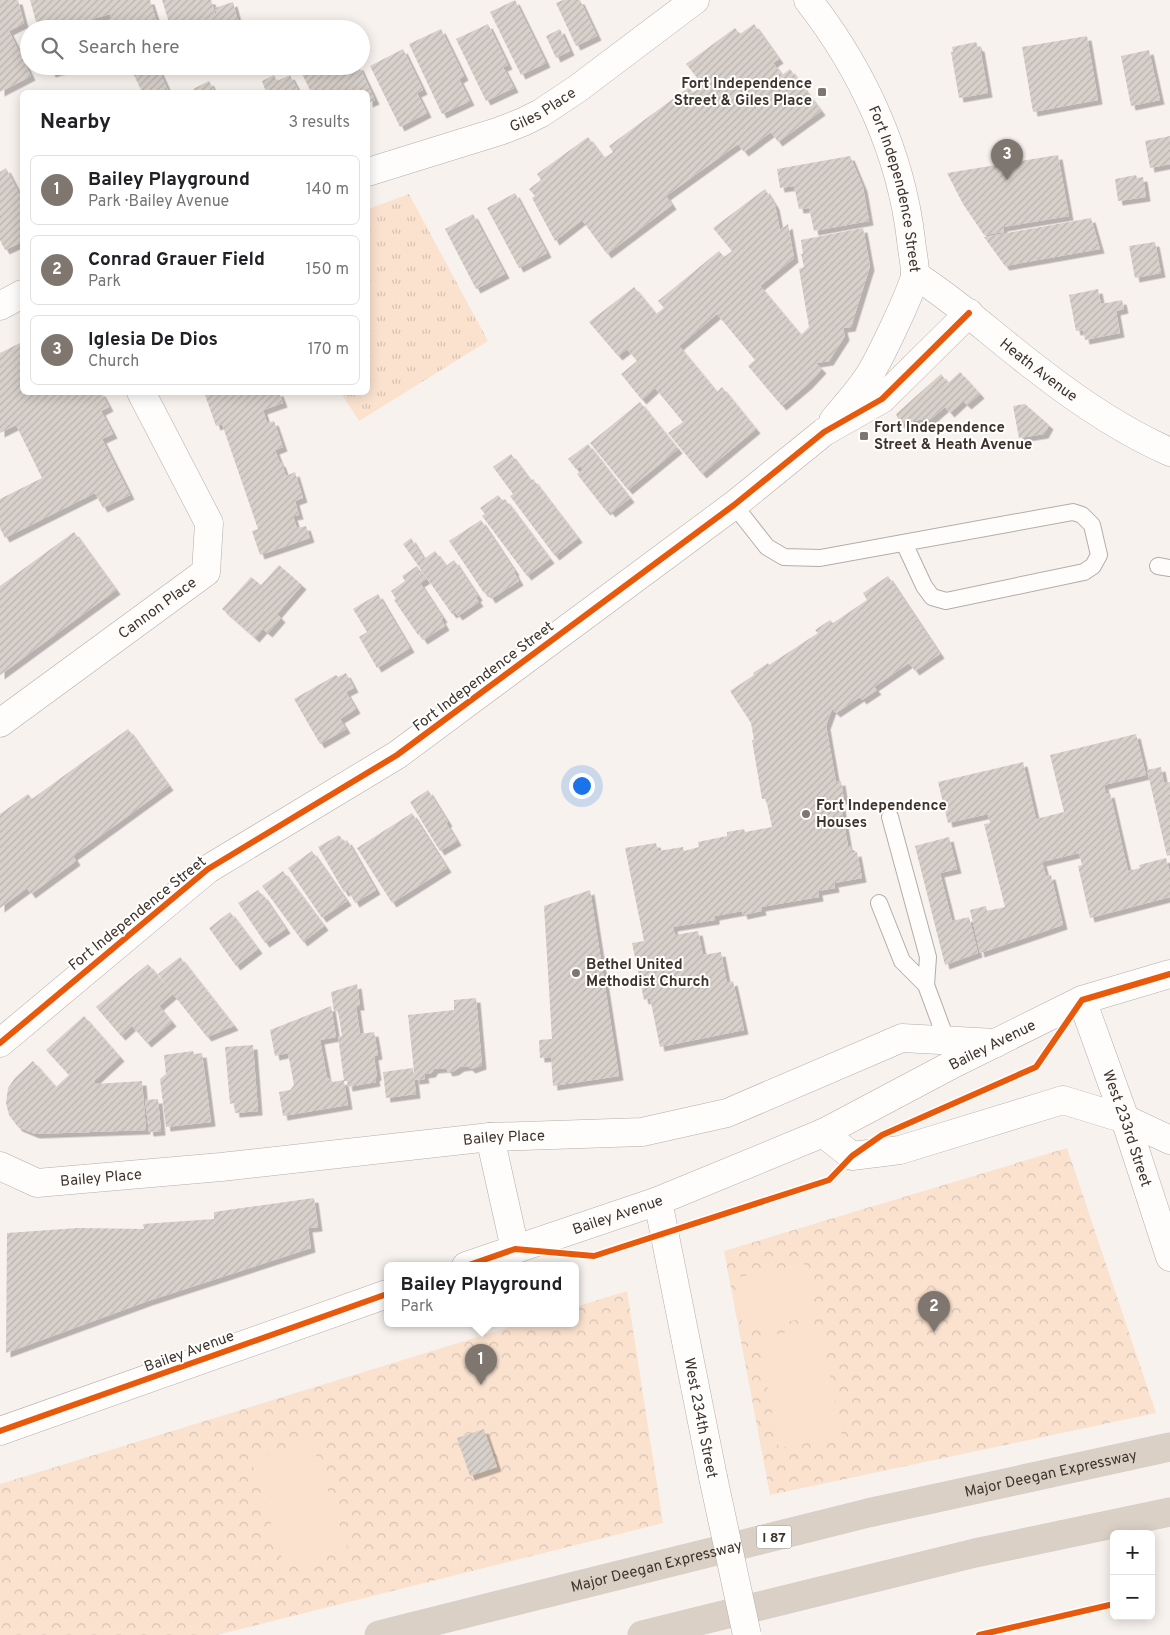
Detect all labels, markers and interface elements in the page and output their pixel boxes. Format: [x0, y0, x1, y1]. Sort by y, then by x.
search box [20, 20, 370, 75]
icon: search [38, 34, 66, 62]
text: Search here [78, 36, 180, 60]
place label: Fort Independence Street & Giles Place [674, 75, 812, 111]
street label: Giles Place [507, 84, 580, 137]
marker: Fort Independence Street & Giles Place [816, 86, 828, 98]
street label: Fort Independence Street [863, 103, 923, 273]
text: Nearby [40, 109, 111, 136]
text: 3 results [288, 113, 350, 133]
pin: 3 [991, 139, 1023, 180]
text: Bailey Playground [88, 168, 250, 192]
text: 1 [54, 180, 60, 200]
text: 140 m [306, 180, 349, 200]
text: Park · Bailey Avenue [88, 192, 229, 212]
text: Conrad Grauer Field [88, 248, 265, 272]
text: 2 [52, 260, 62, 280]
text: 150 m [306, 260, 349, 280]
text: Park [88, 272, 121, 292]
text: Iglesia De Dios [88, 328, 218, 352]
street label: Heath Avenue [995, 335, 1081, 407]
text: 3 [52, 340, 62, 360]
text: 170 m [308, 340, 349, 360]
text: Church [88, 352, 139, 372]
place label: Fort Independence Street & Heath Avenue [874, 419, 1032, 455]
marker: Fort Independence Street & Heath Avenue [858, 430, 870, 442]
street label: Cannon Place [115, 574, 201, 644]
street label: Fort Independence Street [410, 618, 558, 736]
your location [569, 773, 595, 799]
place label: Fort Independence Houses [816, 797, 947, 833]
marker: Fort Independence Houses [800, 808, 812, 820]
street label: Fort Independence Street [65, 853, 211, 976]
place label: Bethel United Methodist Church [586, 956, 709, 992]
marker: Bethel United Methodist Church [570, 967, 582, 979]
street label: Bailey Avenue [946, 1016, 1039, 1075]
street label: West 233rd Street [1097, 1068, 1155, 1190]
street label: Bailey Place [462, 1127, 545, 1151]
street label: Bailey Place [59, 1166, 143, 1192]
street label: Bailey Avenue [570, 1192, 666, 1240]
popup [384, 1262, 579, 1327]
text: Bailey Playground [401, 1273, 562, 1297]
pin: 2 [918, 1291, 950, 1332]
text: Park [401, 1297, 434, 1317]
street label: Bailey Avenue [142, 1327, 237, 1377]
pin: 1 [465, 1344, 497, 1385]
street label: West 234th Street [679, 1356, 721, 1480]
street label: Major Deegan Expressway [963, 1446, 1139, 1503]
road number: I 87 [756, 1525, 792, 1548]
map controls [1110, 1530, 1155, 1620]
button: + [1110, 1530, 1155, 1575]
street label: Major Deegan Expressway [569, 1537, 745, 1598]
button: − [1110, 1575, 1155, 1620]

